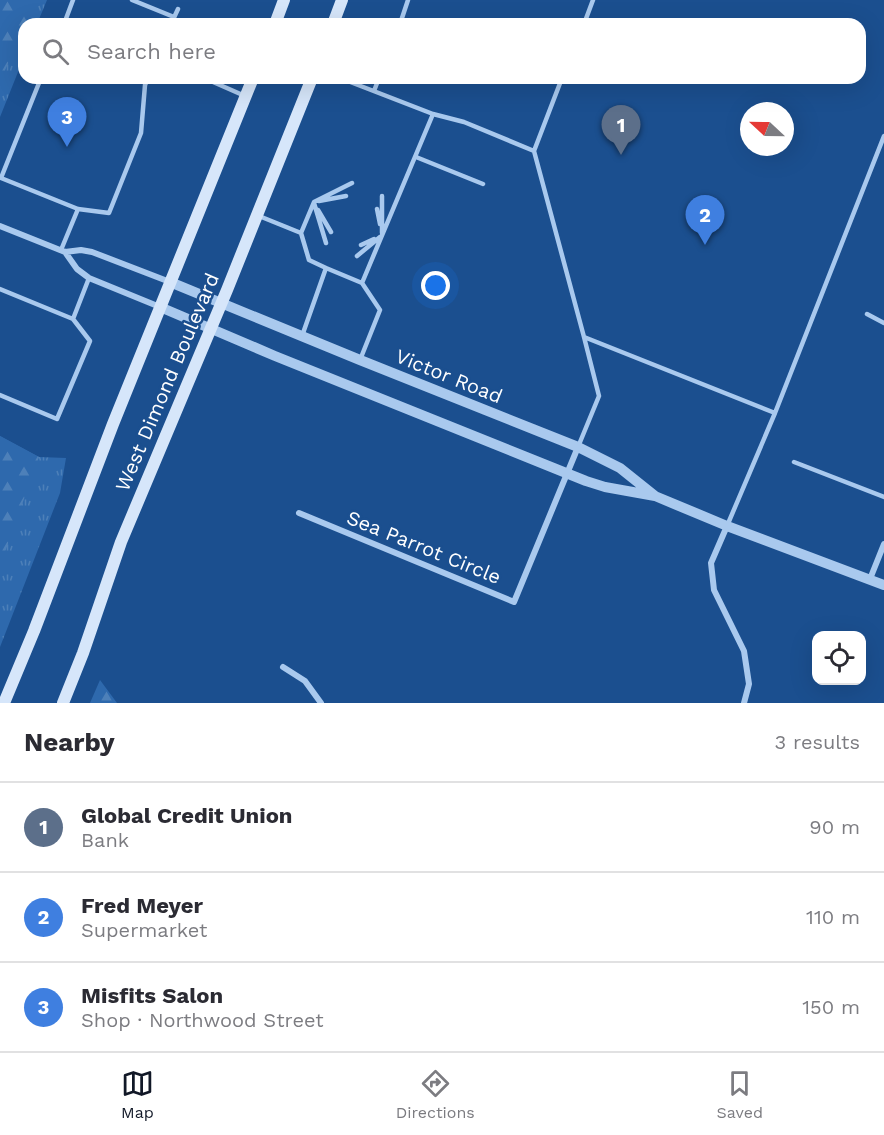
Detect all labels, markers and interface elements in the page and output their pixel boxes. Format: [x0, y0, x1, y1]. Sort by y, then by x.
search box [18, 18, 866, 84]
icon: search [39, 35, 72, 68]
text: Search here [87, 39, 216, 64]
pin: 3 [48, 98, 86, 147]
north arrow [740, 102, 794, 156]
pin: 1 [602, 106, 640, 155]
pin: 2 [686, 196, 724, 245]
street label: West Dimond Boulevard [110, 269, 224, 495]
your location [421, 271, 450, 300]
street label: Victor Road [392, 344, 506, 408]
street label: Sea Parrot Circle [343, 505, 505, 589]
map controls [812, 631, 866, 685]
button: locate [812, 631, 866, 685]
text: Nearby [24, 727, 115, 757]
text: 3 results [775, 730, 860, 754]
text: Global Credit Union [81, 803, 292, 828]
text: 1 [39, 815, 48, 839]
text: 90 m [809, 815, 860, 839]
text: Bank [81, 828, 129, 852]
text: Fred Meyer [81, 893, 203, 918]
text: 2 [38, 905, 49, 929]
text: 110 m [806, 905, 860, 929]
text: Supermarket [81, 918, 207, 942]
text: Misfits Salon [81, 983, 223, 1008]
text: 3 [38, 995, 49, 1019]
text: 150 m [802, 995, 860, 1019]
text: Shop · Northwood Street [81, 1008, 324, 1032]
tab: Map [121, 1067, 154, 1122]
tab: Directions [396, 1067, 475, 1122]
tab: Saved [717, 1067, 763, 1122]

